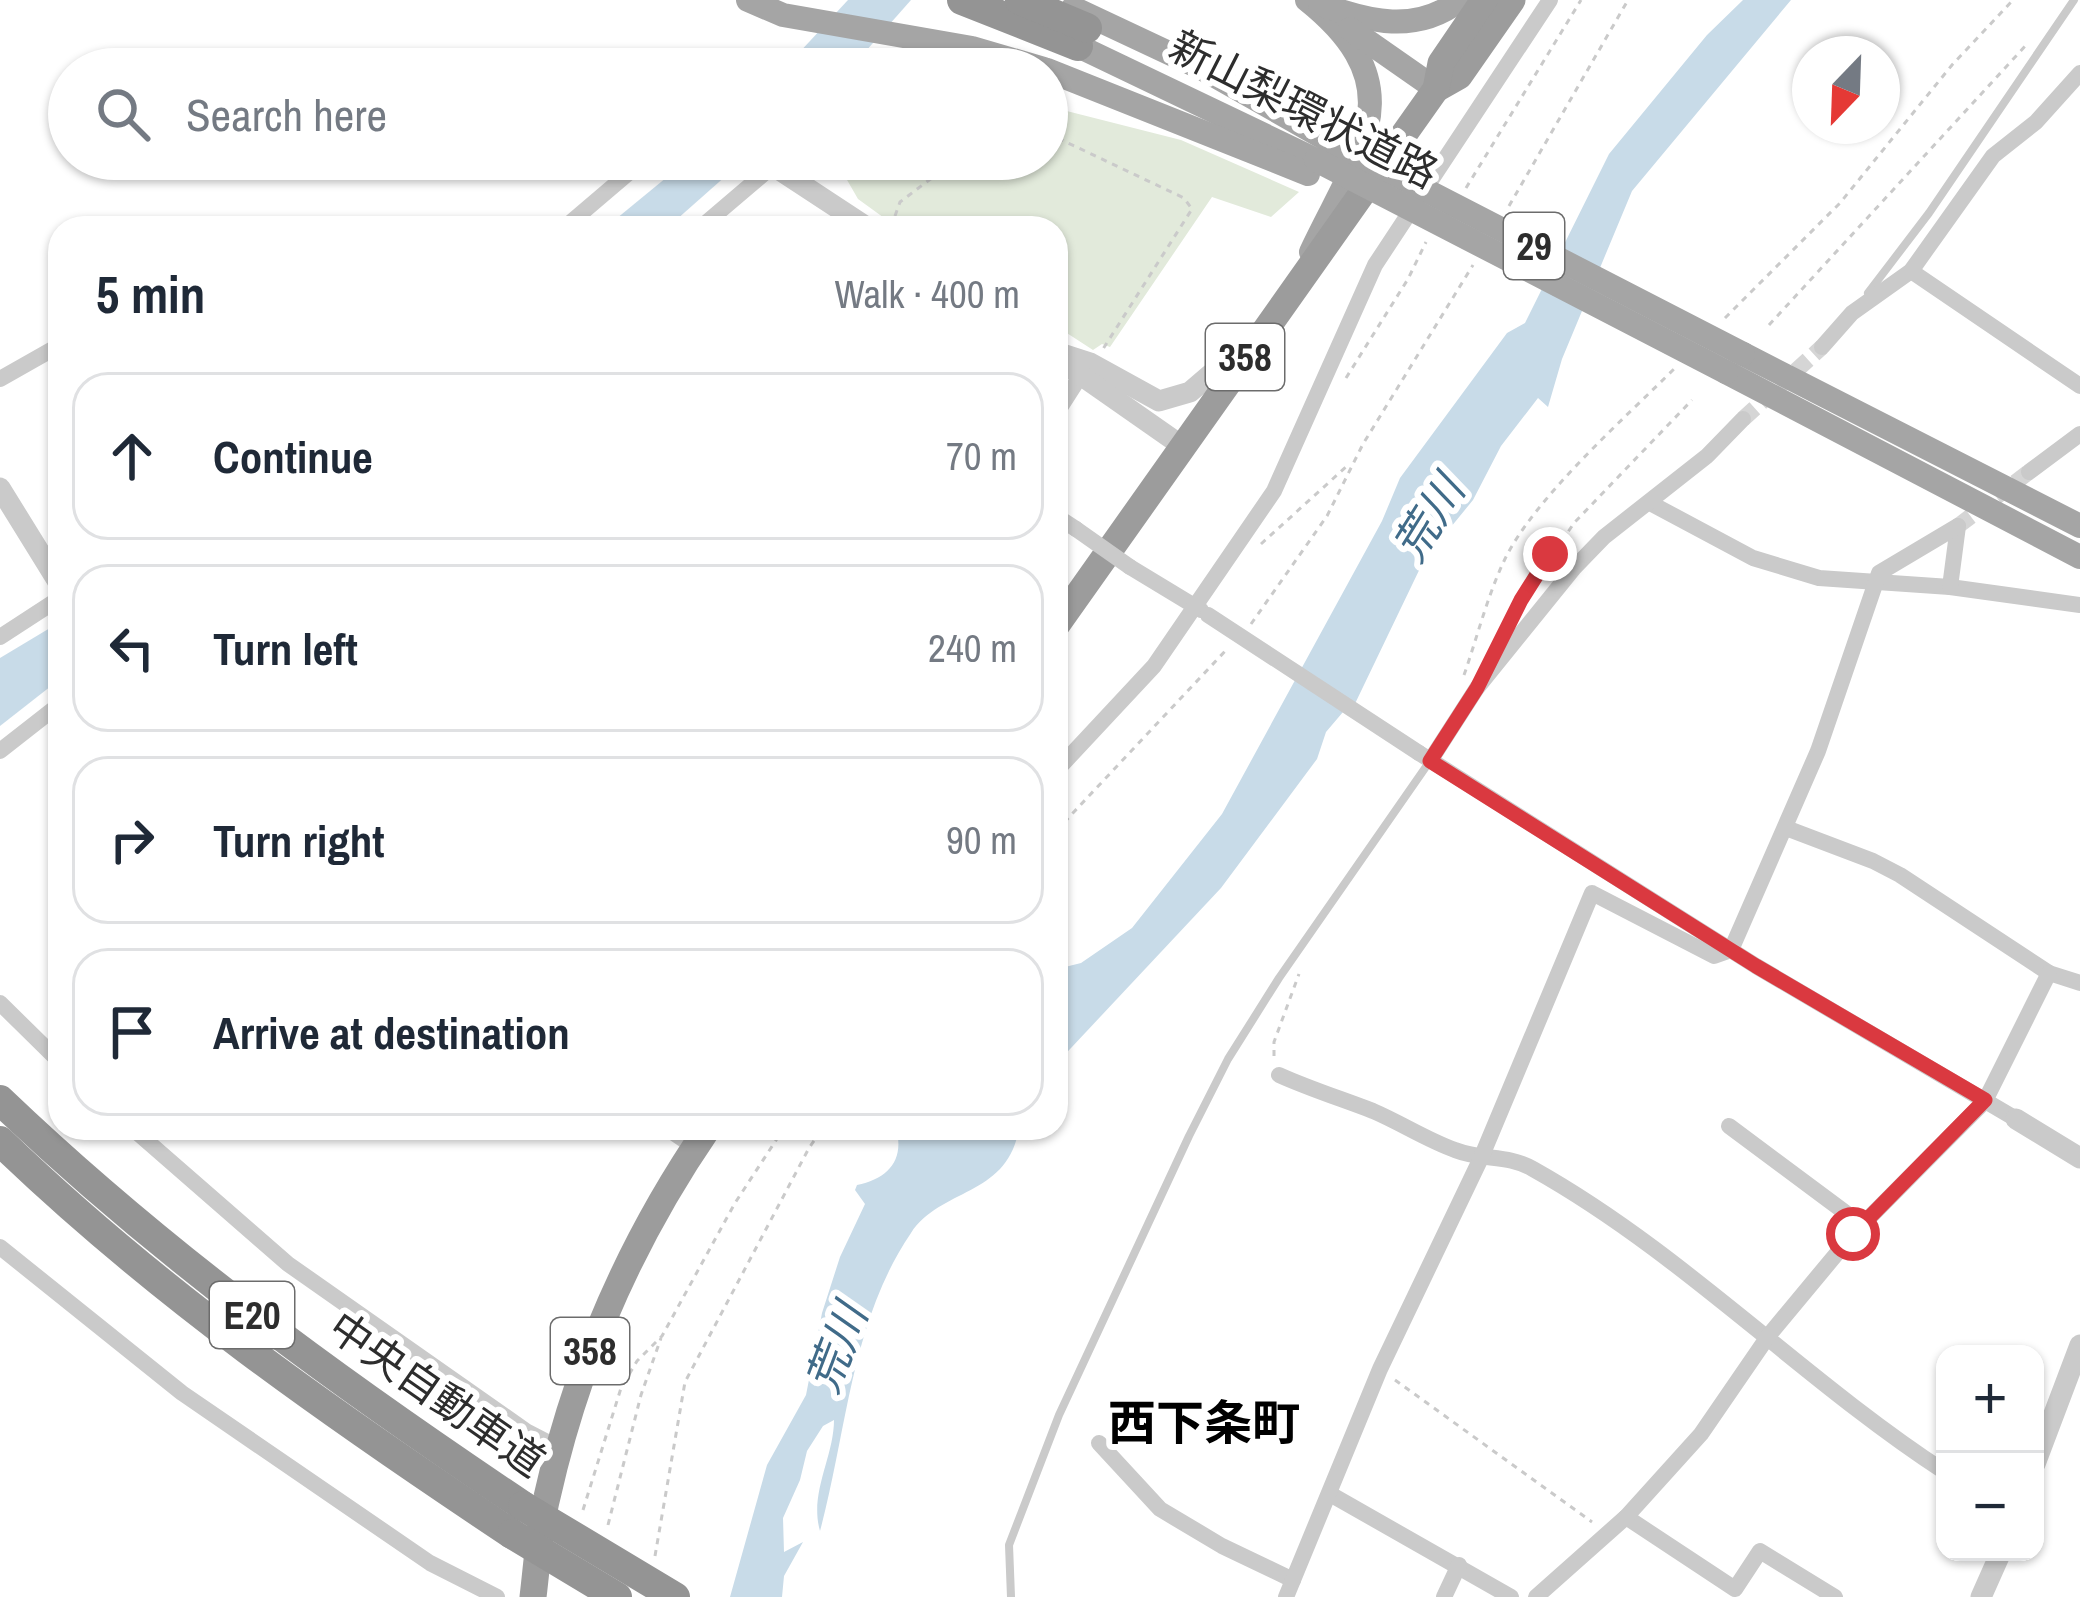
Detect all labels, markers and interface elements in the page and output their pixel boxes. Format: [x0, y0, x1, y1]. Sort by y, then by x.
street label: 新山梨環状道路 [1160, 17, 1448, 201]
north arrow [1792, 36, 1900, 144]
search box [48, 48, 1068, 180]
icon: search [90, 81, 156, 147]
text: Search here [186, 84, 387, 145]
road number: 29 [1504, 213, 1564, 279]
text: 5 min [96, 260, 205, 329]
text: Walk · 400 m [835, 268, 1020, 320]
road number: 358 [1206, 324, 1284, 390]
icon: ahead [99, 423, 165, 489]
text: Continue [213, 426, 373, 487]
text: 70 m [946, 430, 1017, 482]
water label: 荒川 [1378, 460, 1480, 572]
route end [1523, 527, 1577, 581]
icon: left [99, 615, 165, 681]
text: Turn left [213, 618, 358, 679]
text: 240 m [928, 622, 1017, 674]
icon: right [99, 807, 165, 873]
text: Turn right [213, 810, 385, 871]
text: 90 m [946, 814, 1017, 866]
icon: arrive [99, 999, 165, 1065]
text: Arrive at destination [213, 1002, 570, 1063]
route start [1826, 1207, 1880, 1261]
road number: E20 [210, 1282, 294, 1348]
water label: 荒川 [791, 1291, 882, 1401]
street label: 中央自動車道 [318, 1299, 556, 1489]
road number: 358 [551, 1318, 629, 1384]
map controls [1936, 1345, 2044, 1561]
button: + [1936, 1345, 2044, 1453]
district label: 西下条町 [1108, 1390, 1300, 1455]
button: − [1936, 1453, 2044, 1561]

